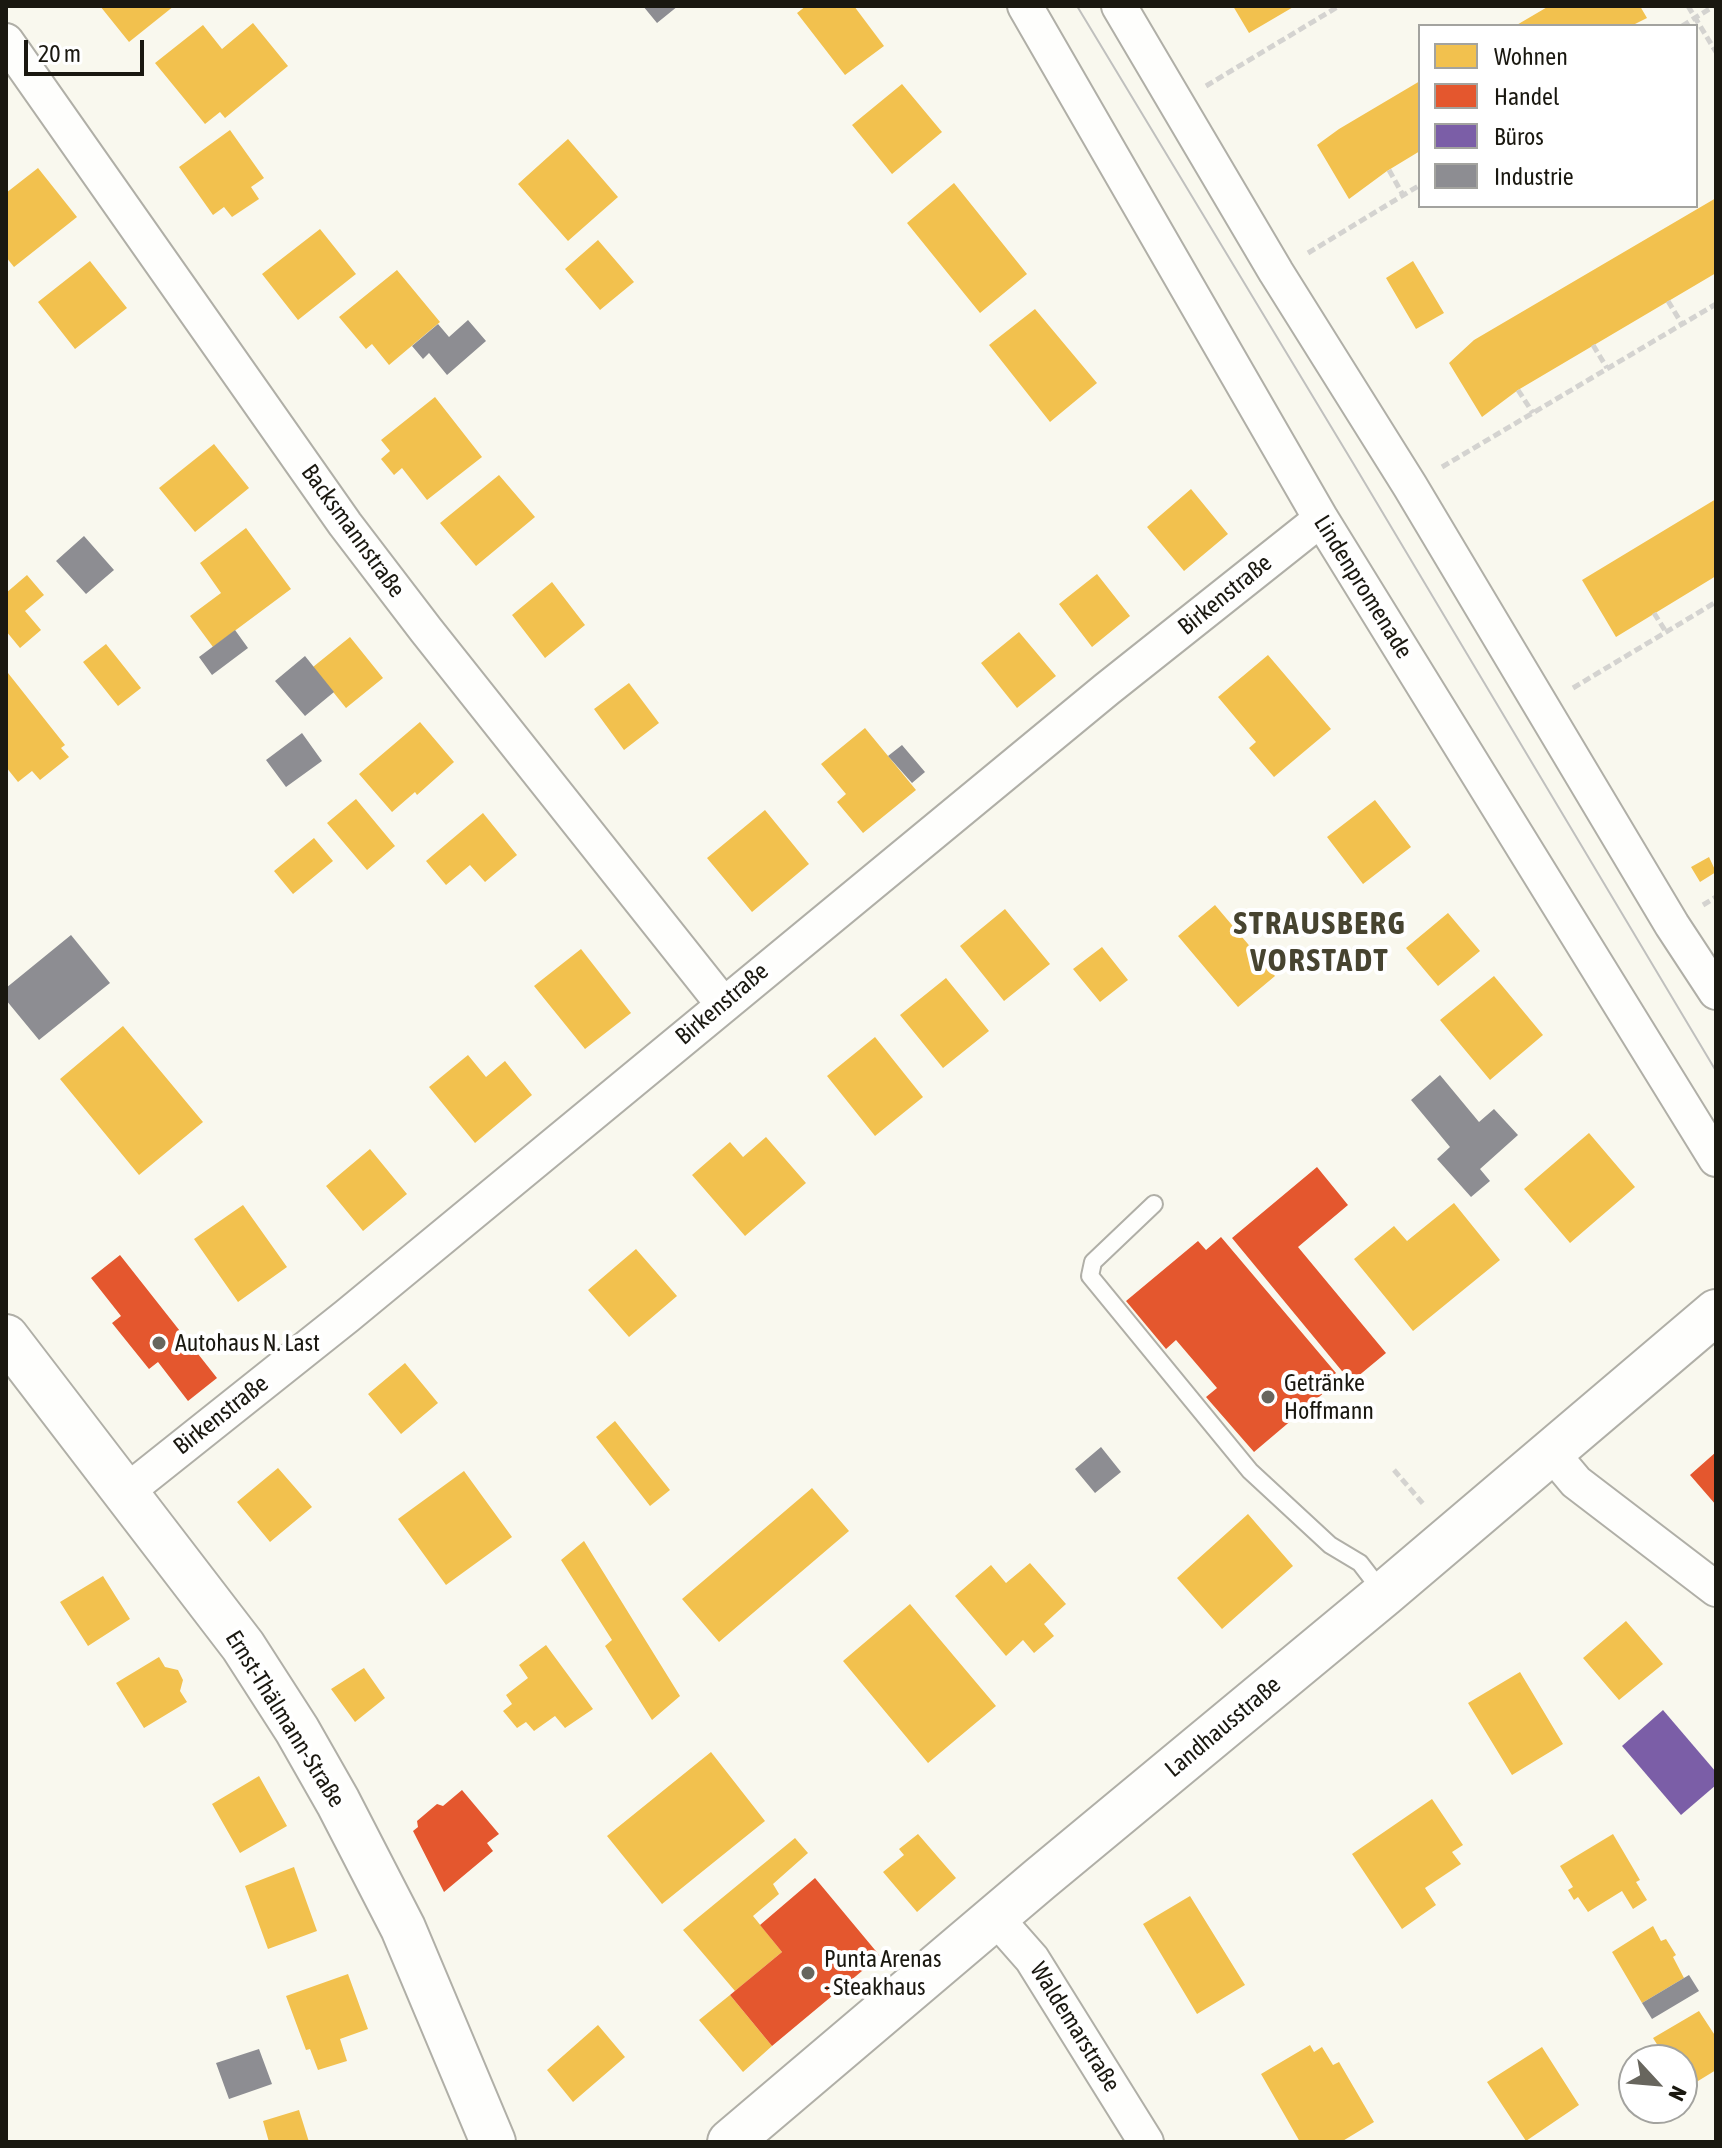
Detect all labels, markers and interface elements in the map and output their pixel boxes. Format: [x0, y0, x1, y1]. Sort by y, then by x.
scale bar [28, 24, 148, 74]
legend [1418, 24, 1698, 208]
text: 20 m [38, 40, 81, 67]
text: Wohnen [1494, 43, 1568, 70]
text: Handel [1494, 83, 1559, 110]
text: Büros [1494, 123, 1544, 150]
text: Industrie [1494, 163, 1574, 190]
street label: Backsmannstraße [295, 459, 411, 603]
street label: Lindenpromenade [1308, 510, 1418, 664]
street label: Birkenstraße [1172, 549, 1278, 641]
district label: STRAUSBERG VORSTADT [1234, 905, 1406, 980]
street label: Birkenstraße [670, 957, 774, 1051]
place label: Autohaus N. Last [175, 1329, 320, 1357]
marker: Autohaus N. Last [150, 1334, 168, 1352]
street label: Birkenstraße [168, 1369, 274, 1461]
place label: Getränke Hoffmann [1284, 1369, 1374, 1425]
marker: Getränke Hoffmann [1259, 1388, 1277, 1406]
street label: Ernst-Thälmann-Straße [219, 1625, 351, 1813]
street label: Landhausstraße [1159, 1670, 1287, 1784]
place label: Punta Arenas - Steakhaus [824, 1945, 941, 2001]
street label: Waldemarstraße [1024, 1957, 1126, 2097]
marker: Punta Arenas - Steakhaus [799, 1964, 817, 1982]
north arrow [1618, 2044, 1698, 2124]
text: N [1663, 2082, 1692, 2105]

